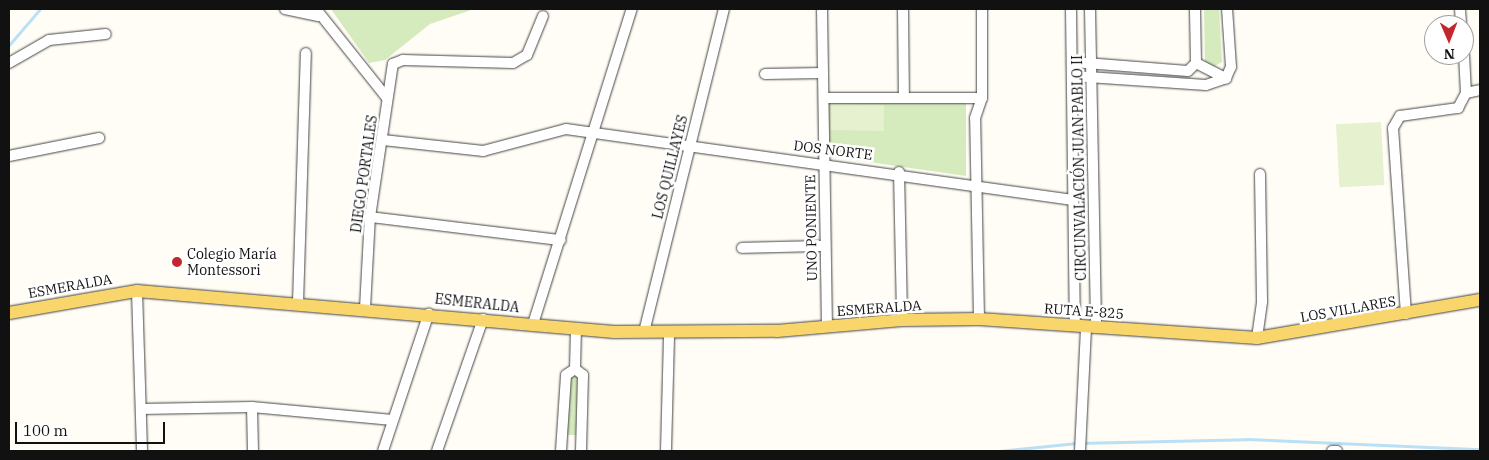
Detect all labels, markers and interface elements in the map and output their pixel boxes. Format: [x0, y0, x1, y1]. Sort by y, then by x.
north arrow [1424, 15, 1474, 65]
text: N [1444, 45, 1455, 63]
street label: CIRCUNVALACIÓN JUAN PABLO II [1069, 55, 1089, 281]
street label: LOS QUILLAYES [649, 113, 691, 221]
street label: DIEGO PORTALES [347, 114, 381, 234]
street label: DOS NORTE [792, 137, 874, 163]
street label: UNO PONIENTE [802, 174, 820, 282]
place label: Colegio María Montessori [187, 246, 277, 278]
marker: Colegio María Montessori [171, 256, 183, 268]
street label: ESMERALDA [27, 270, 113, 302]
street label: ESMERALDA [434, 290, 520, 316]
street label: LOS VILLARES [1299, 292, 1397, 326]
street label: ESMERALDA [836, 297, 922, 319]
street label: RUTA E-825 [1043, 300, 1125, 322]
scale bar [18, 412, 168, 444]
text: 100 m [23, 421, 68, 440]

